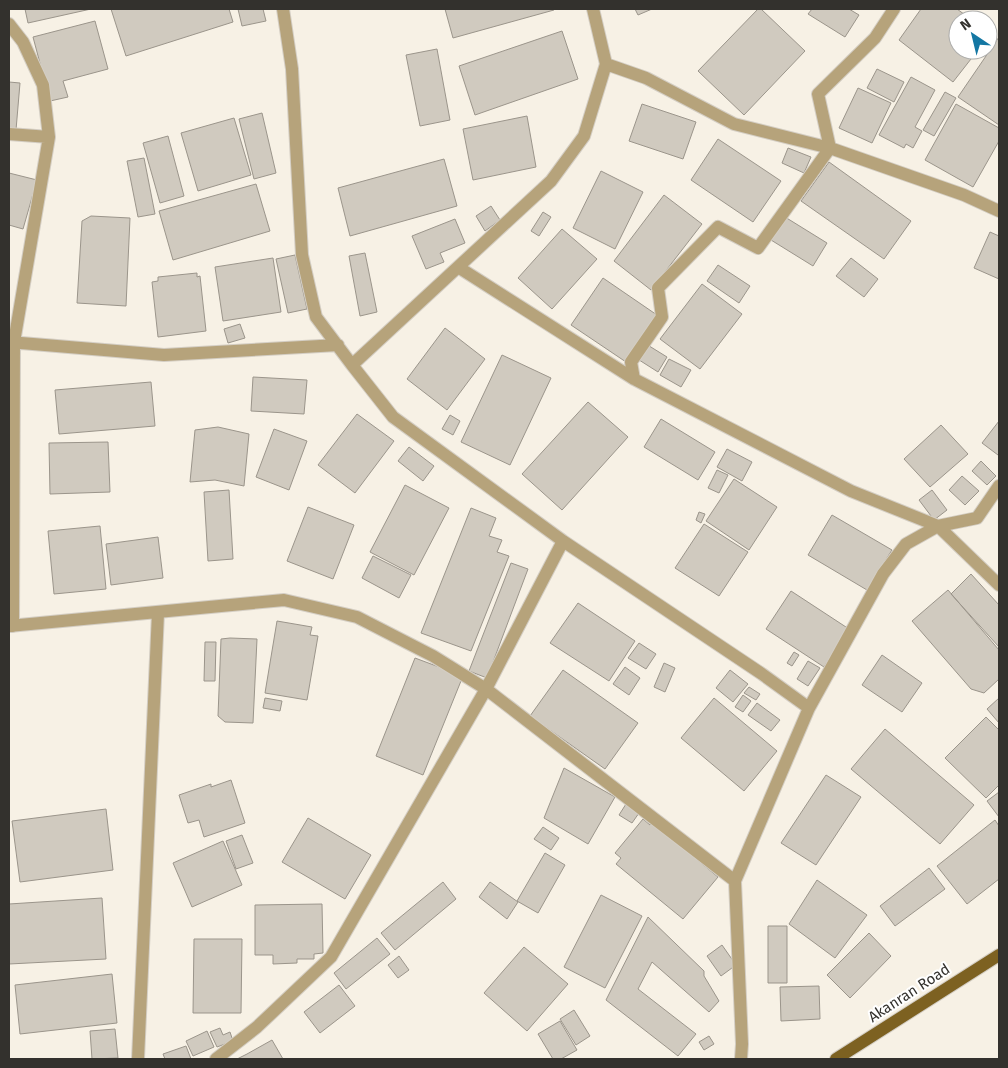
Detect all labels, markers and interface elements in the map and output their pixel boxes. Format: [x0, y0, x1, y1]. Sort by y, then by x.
north arrow [948, 10, 998, 60]
text: N [957, 15, 975, 34]
street label: Akanran Road [865, 960, 953, 1026]

